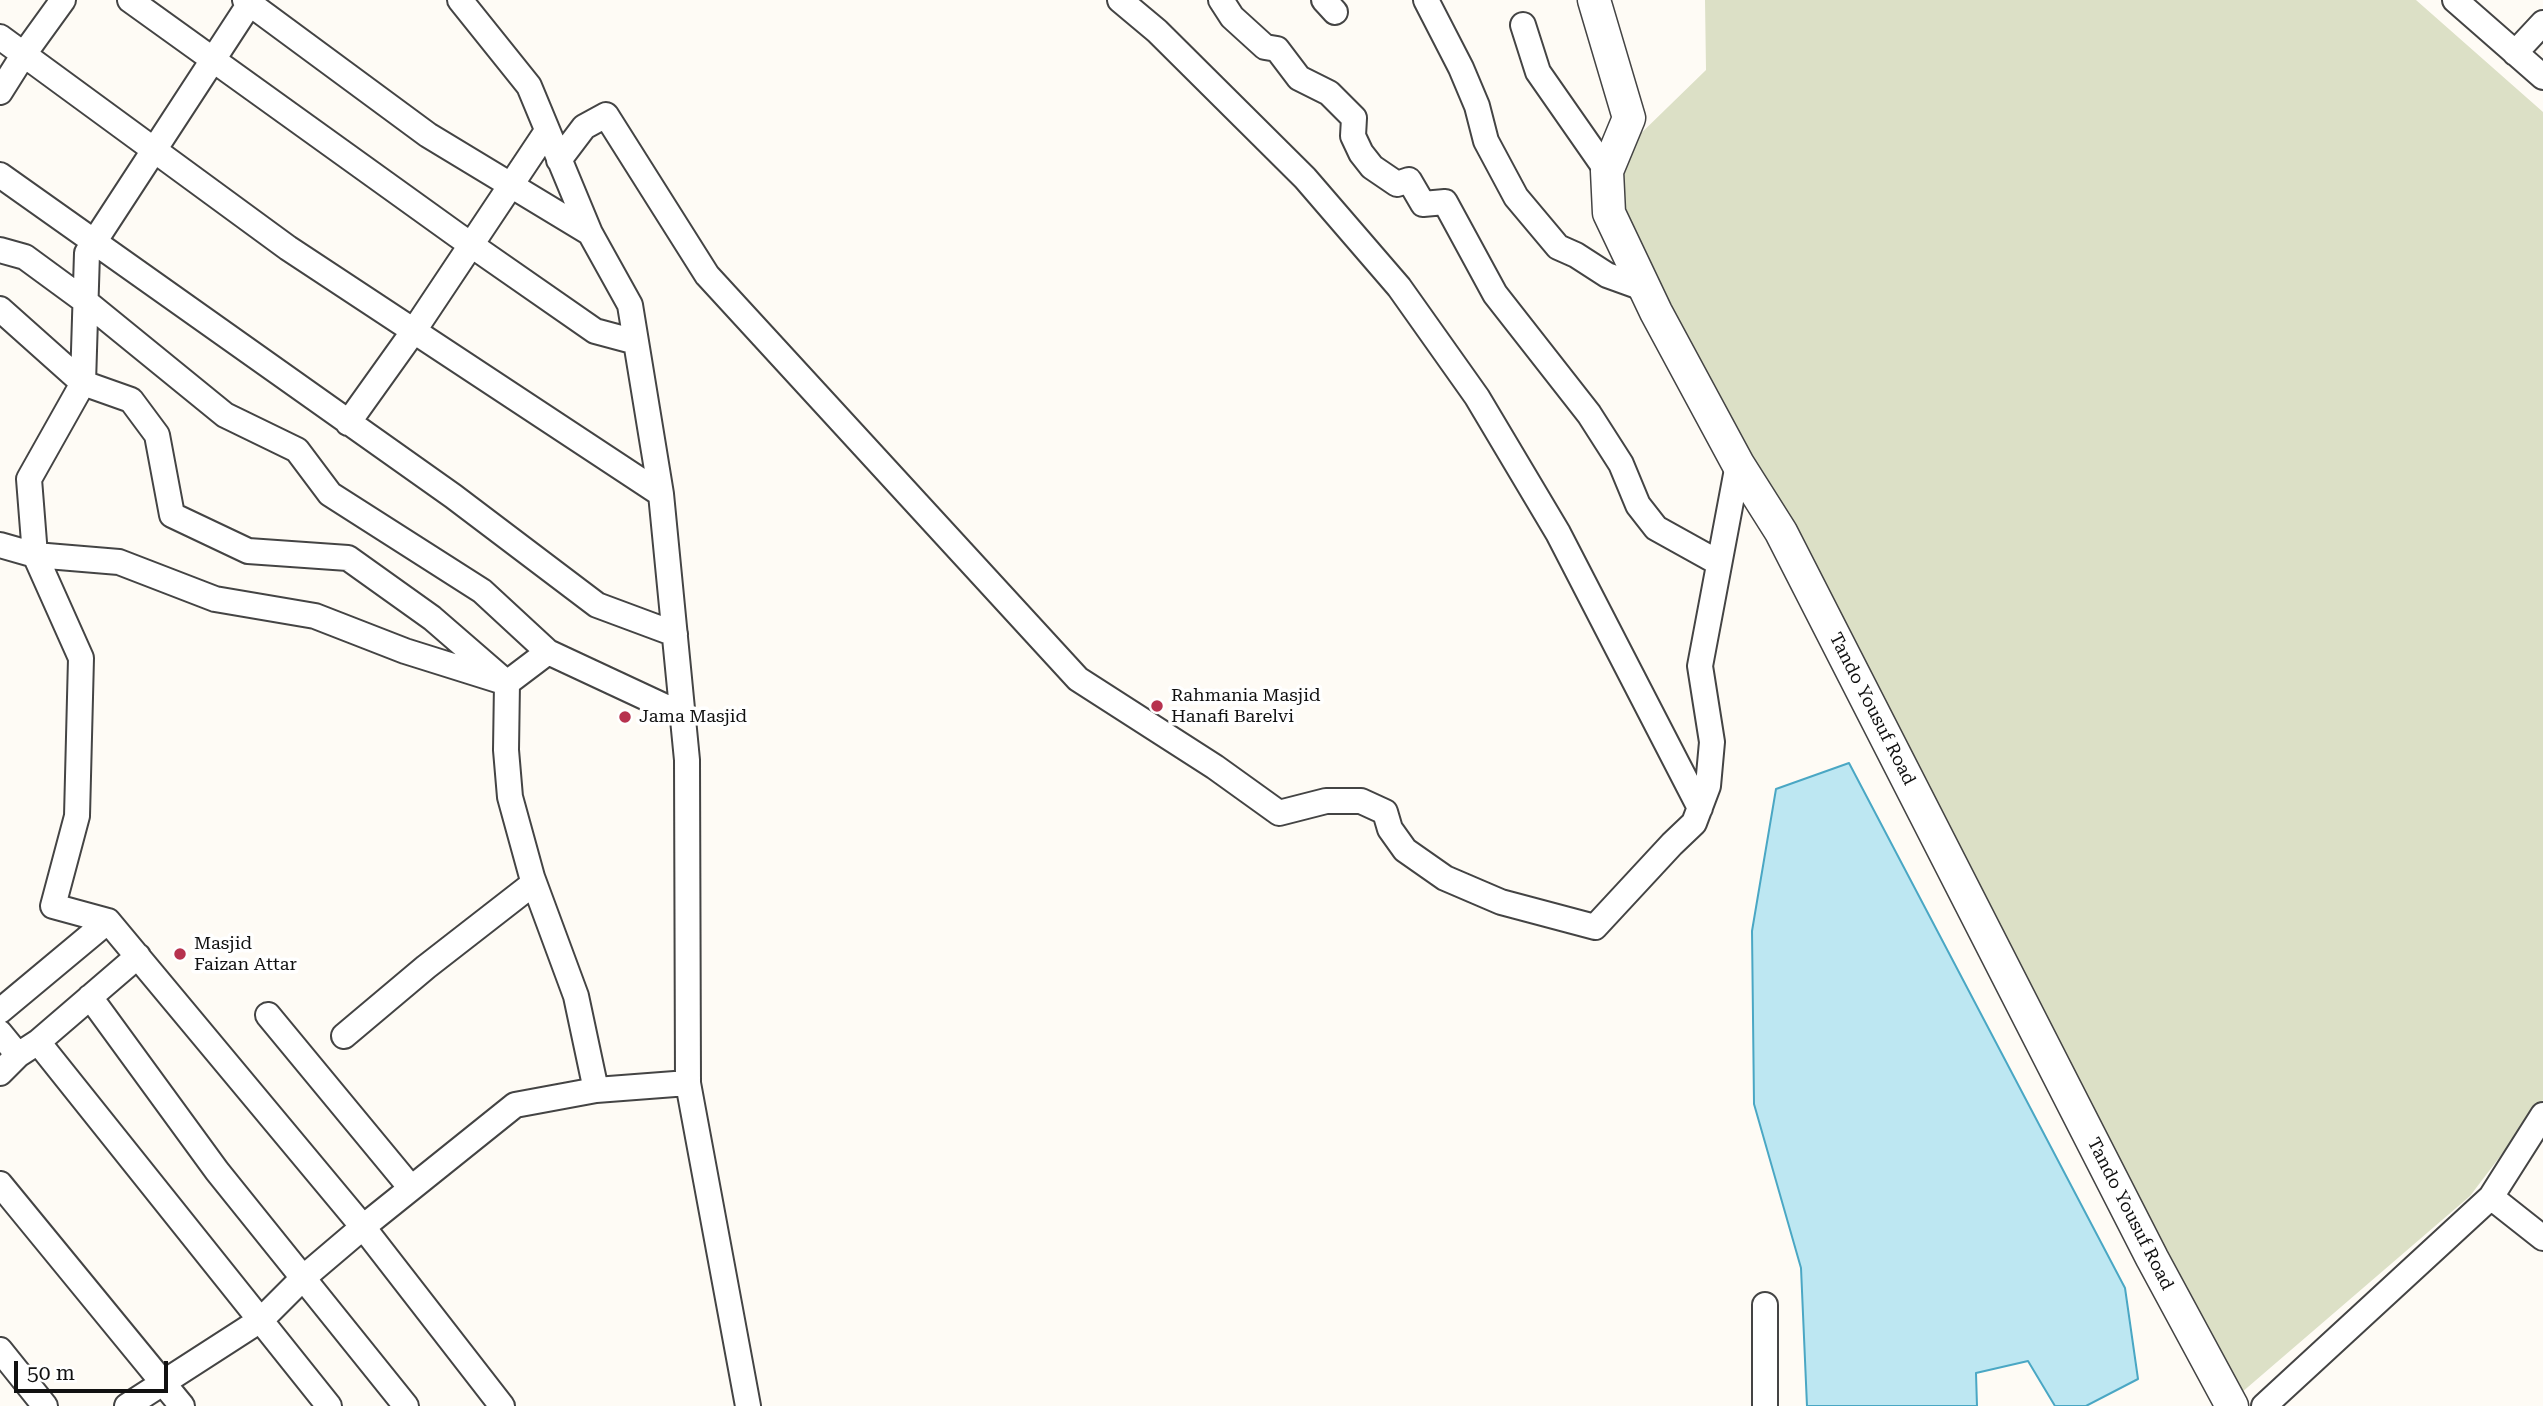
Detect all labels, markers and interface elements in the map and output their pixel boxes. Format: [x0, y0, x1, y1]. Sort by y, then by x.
street label: Tando Yousuf Road [1824, 629, 1920, 789]
place label: Rahmania Masjid Hanafi Barelvi [1171, 685, 1320, 728]
marker: Rahmania Masjid Hanafi Barelvi [1149, 698, 1165, 714]
place label: Jama Masjid [639, 706, 747, 728]
marker: Jama Masjid [617, 709, 633, 725]
place label: Masjid Faizan Attar [194, 933, 297, 976]
marker: Masjid Faizan Attar [172, 946, 188, 962]
street label: Tando Yousuf Road [2082, 1134, 2178, 1294]
scale bar [18, 1346, 172, 1390]
text: 50 m [27, 1361, 75, 1385]

